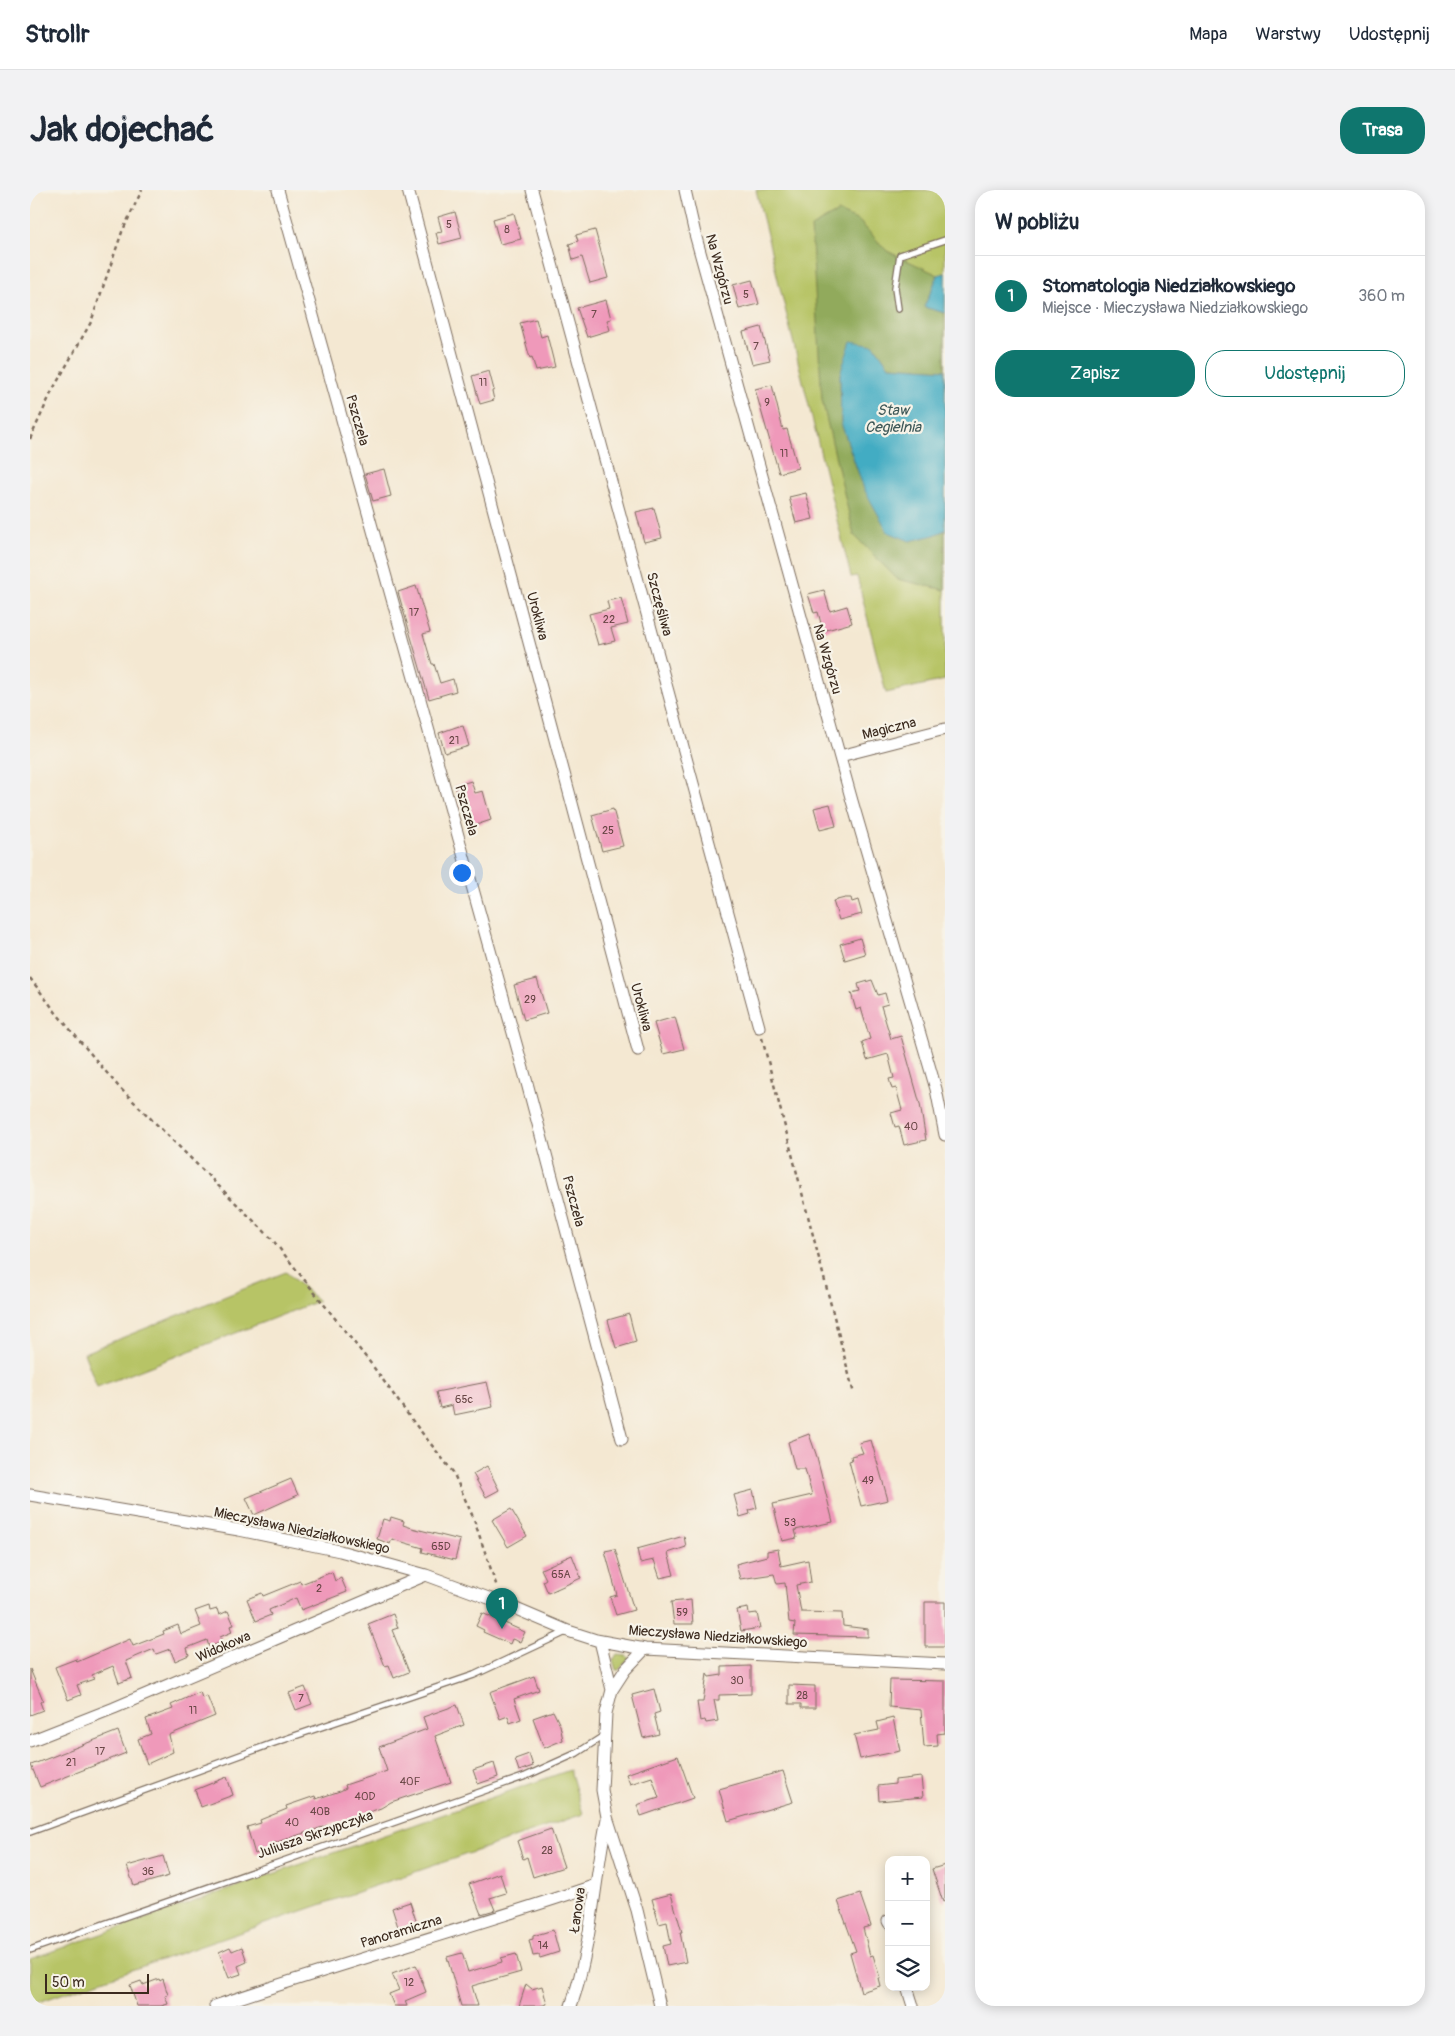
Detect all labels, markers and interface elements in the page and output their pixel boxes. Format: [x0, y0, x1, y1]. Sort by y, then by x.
text: Strollr [25, 20, 90, 49]
text: Mapa [1189, 23, 1227, 46]
text: Warstwy [1255, 23, 1321, 46]
text: Udostępnij [1349, 23, 1430, 46]
button: Trasa [1340, 107, 1425, 154]
text: Jak dojechać [30, 108, 214, 152]
text: W pobliżu [995, 209, 1079, 236]
house number: 5 [446, 218, 452, 231]
house number: 8 [504, 223, 510, 236]
street label: Na Wzgórzu [702, 232, 737, 306]
text: Stomatologia Niedziałkowskiego [1042, 274, 1295, 298]
text: 1 [1008, 286, 1014, 306]
text: 360 m [1358, 286, 1405, 306]
house number: 5 [743, 288, 749, 301]
text: Miejsce · Mieczysława Niedziałkowskiego [1042, 298, 1308, 318]
house number: 7 [591, 308, 597, 321]
house number: 7 [753, 340, 759, 353]
button: Zapisz [995, 350, 1195, 397]
button: Udostępnij [1205, 350, 1405, 397]
house number: 11 [479, 376, 487, 389]
street label: Pszczela [342, 393, 373, 448]
house number: 9 [764, 396, 770, 409]
water label: Staw Cegielnia [865, 401, 922, 437]
house number: 11 [780, 447, 788, 460]
street label: Szczęśliwa [643, 570, 676, 638]
street label: Urokliwa [523, 590, 552, 642]
house number: 17 [409, 606, 419, 619]
house number: 22 [603, 613, 615, 626]
street label: Na Wzgórzu [809, 622, 846, 696]
street label: Magiczna [860, 714, 918, 743]
house number: 21 [449, 734, 459, 747]
street label: Pszczela [451, 783, 482, 838]
house number: 25 [602, 824, 614, 837]
your location [449, 860, 475, 886]
street label: Urokliwa [627, 981, 656, 1033]
house number: 29 [524, 993, 536, 1006]
house number: 40 [904, 1120, 918, 1133]
street label: Pszczela [559, 1174, 589, 1229]
house number: 65c [455, 1393, 473, 1406]
house number: 49 [862, 1474, 874, 1487]
street label: Mieczysława Niedziałkowskiego [212, 1504, 392, 1558]
house number: 53 [784, 1516, 796, 1529]
house number: 65D [431, 1540, 451, 1553]
house number: 65A [551, 1568, 571, 1581]
house number: 2 [316, 1582, 322, 1595]
pin: 1 [486, 1588, 518, 1629]
house number: 59 [676, 1606, 688, 1619]
street label: Mieczysława Niedziałkowskiego [628, 1622, 808, 1651]
street label: Widokowa [193, 1627, 253, 1666]
house number: 30 [730, 1674, 744, 1687]
house number: 28 [796, 1689, 808, 1702]
house number: 7 [298, 1692, 304, 1705]
house number: 11 [189, 1704, 197, 1717]
house number: 17 [95, 1745, 105, 1758]
house number: 21 [66, 1756, 76, 1769]
house number: 40F [400, 1775, 421, 1788]
house number: 40D [355, 1790, 375, 1803]
house number: 40B [310, 1805, 330, 1818]
street label: Juliusza Skrzypczyka [255, 1807, 375, 1862]
house number: 40 [285, 1816, 299, 1829]
house number: 28 [541, 1844, 553, 1857]
map controls [885, 1856, 930, 1991]
button: + [885, 1856, 930, 1901]
house number: 36 [142, 1865, 154, 1878]
street label: Łanowa [566, 1886, 589, 1935]
button: − [885, 1901, 930, 1946]
street label: Panoramiczna [358, 1911, 444, 1952]
house number: 14 [538, 1939, 549, 1952]
button: layers [885, 1946, 930, 1991]
scale bar [45, 1971, 149, 1994]
text: 50 m [52, 1974, 85, 1991]
house number: 12 [404, 1976, 414, 1989]

